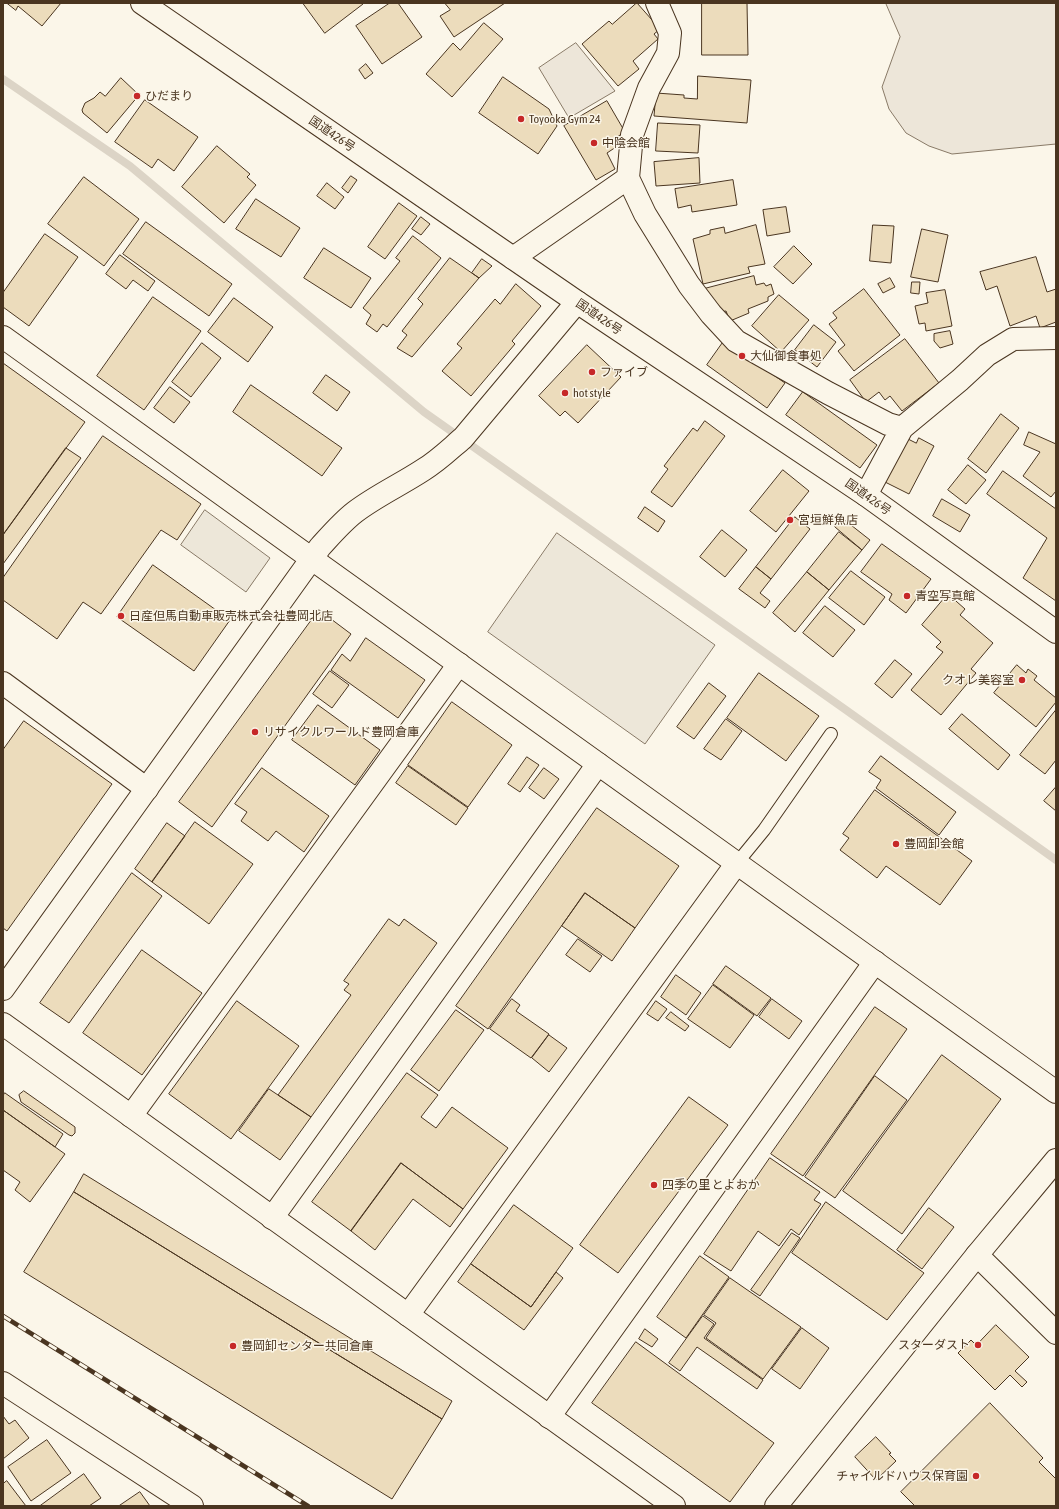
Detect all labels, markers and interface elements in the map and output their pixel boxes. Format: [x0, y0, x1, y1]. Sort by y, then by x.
place label: ひだまり [145, 89, 193, 103]
marker: ひだまり [132, 91, 142, 101]
place label: Toyooka Gym 24 [529, 112, 601, 126]
street label: 国道426号 [306, 113, 358, 155]
marker: Toyooka Gym 24 [516, 114, 526, 124]
place label: 中陰会館 [602, 136, 650, 150]
marker: 中陰会館 [589, 138, 599, 148]
street label: 国道426号 [573, 296, 625, 338]
place label: 大仙御食事処 [750, 349, 822, 363]
marker: 大仙御食事処 [737, 351, 747, 361]
place label: ファイブ [600, 365, 648, 379]
marker: ファイブ [587, 367, 597, 377]
place label: hot style [573, 386, 611, 400]
marker: hot style [560, 388, 570, 398]
street label: 国道426号 [842, 476, 894, 518]
place label: 宮垣鮮魚店 [798, 513, 858, 527]
marker: 宮垣鮮魚店 [785, 515, 795, 525]
place label: 青空写真館 [915, 589, 975, 603]
marker: 青空写真館 [902, 591, 912, 601]
place label: 日産但馬自動車販売株式会社豊岡北店 [129, 609, 333, 623]
marker: 日産但馬自動車販売株式会社豊岡北店 [116, 611, 126, 621]
place label: クオレ美容室 [942, 673, 1014, 687]
marker: クオレ美容室 [1017, 675, 1027, 685]
place label: リサイクルワールド豊岡倉庫 [263, 725, 419, 739]
marker: リサイクルワールド豊岡倉庫 [250, 727, 260, 737]
place label: 豊岡卸会館 [904, 837, 964, 851]
marker: 豊岡卸会館 [891, 839, 901, 849]
place label: 四季の里 とよおか [662, 1178, 760, 1192]
marker: 四季の里 とよおか [649, 1180, 659, 1190]
place label: スターダスト [898, 1338, 970, 1352]
place label: 豊岡卸センター共同倉庫 [241, 1339, 373, 1353]
marker: スターダスト [973, 1340, 983, 1350]
marker: 豊岡卸センター共同倉庫 [228, 1341, 238, 1351]
place label: チャイルドハウス保育園 [836, 1469, 968, 1483]
marker: チャイルドハウス保育園 [971, 1471, 981, 1481]

